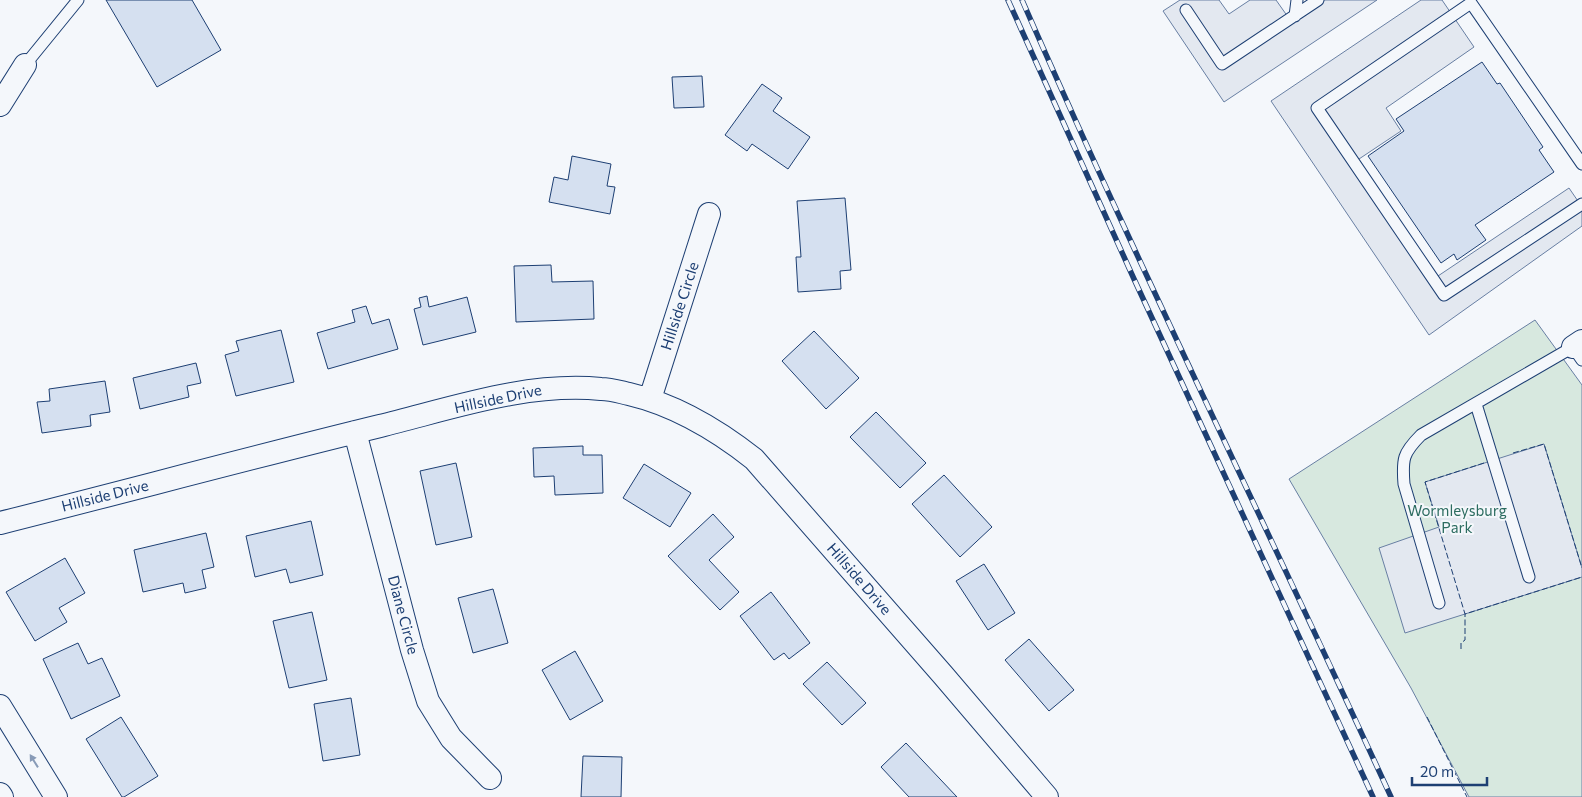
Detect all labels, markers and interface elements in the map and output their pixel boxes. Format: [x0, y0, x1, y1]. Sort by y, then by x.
street label: Hillside Circle [656, 259, 702, 352]
street label: Hillside Drive [452, 380, 543, 416]
street label: Hillside Drive [59, 476, 150, 515]
park label: Wormleysburg Park [1407, 501, 1507, 536]
street label: Hillside Drive [824, 539, 896, 618]
street label: Diane Circle [385, 573, 423, 656]
scale bar [1412, 754, 1487, 786]
one-way arrow [29, 755, 38, 768]
text: 20 m [1420, 762, 1454, 780]

